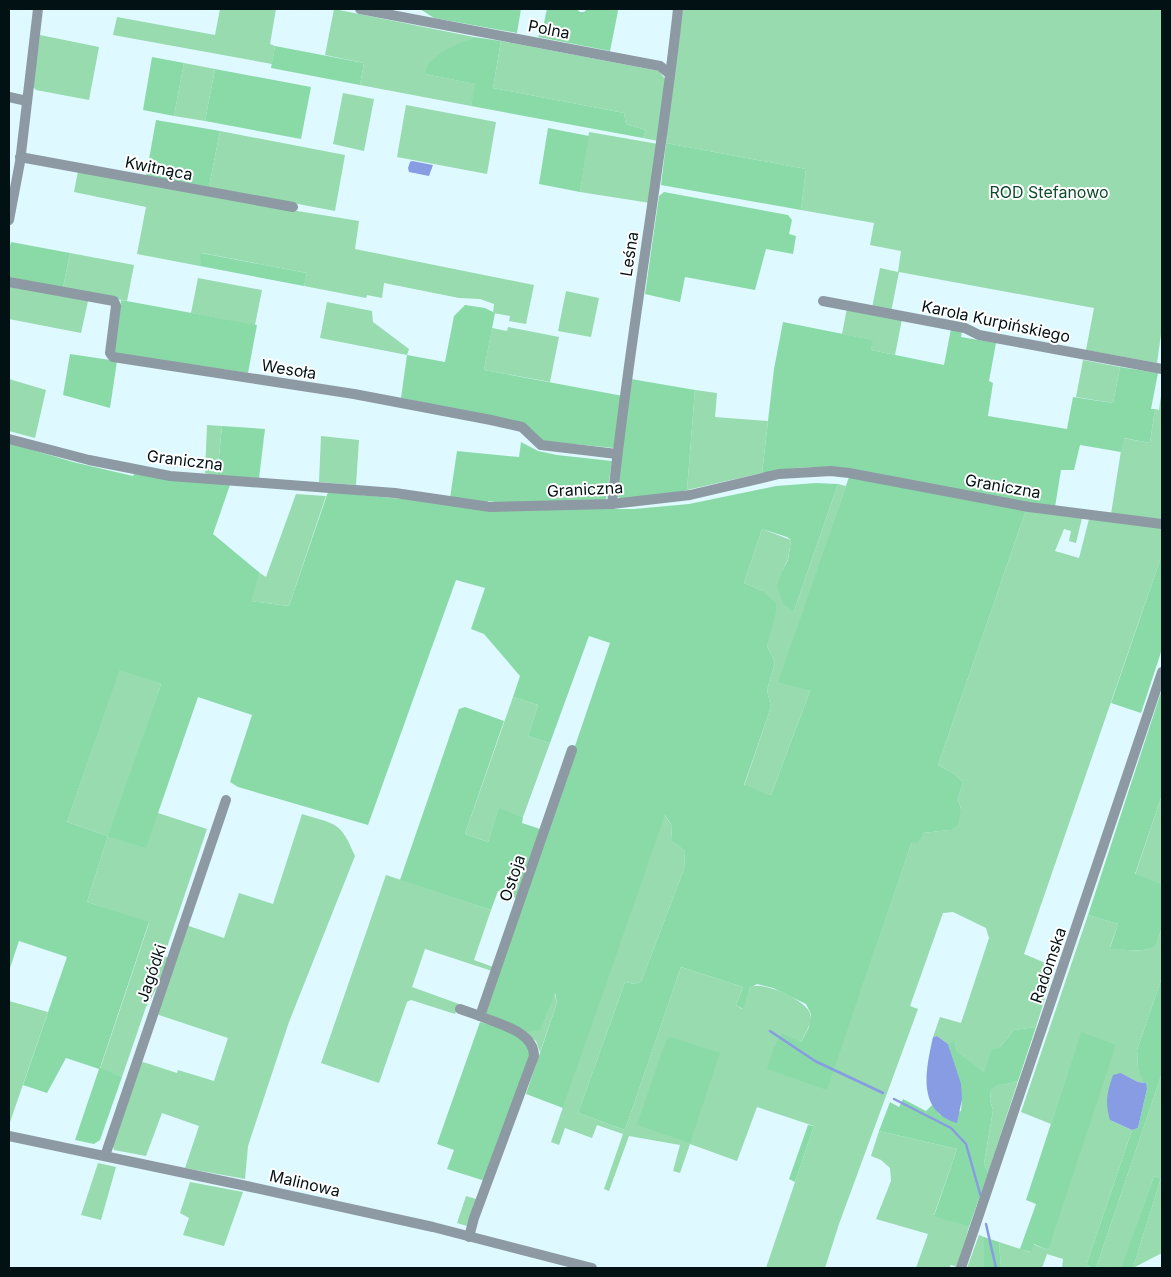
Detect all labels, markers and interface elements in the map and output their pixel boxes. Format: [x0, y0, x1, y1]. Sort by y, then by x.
street label: Polna [526, 15, 572, 43]
street label: Kwitnąca [123, 152, 195, 184]
park label: ROD Stefanowo [989, 182, 1109, 202]
street label: Leśna [616, 230, 642, 278]
street label: Karola Kurpińskiego [920, 295, 1072, 347]
street label: Wesoła [260, 355, 318, 383]
street label: Graniczna [146, 445, 224, 475]
street label: Graniczna [964, 470, 1042, 502]
street label: Graniczna [546, 477, 624, 501]
street label: Ostoja [495, 852, 529, 904]
street label: Radomska [1026, 924, 1070, 1006]
street label: Jagódki [132, 941, 170, 1005]
street label: Malinowa [268, 1165, 342, 1201]

